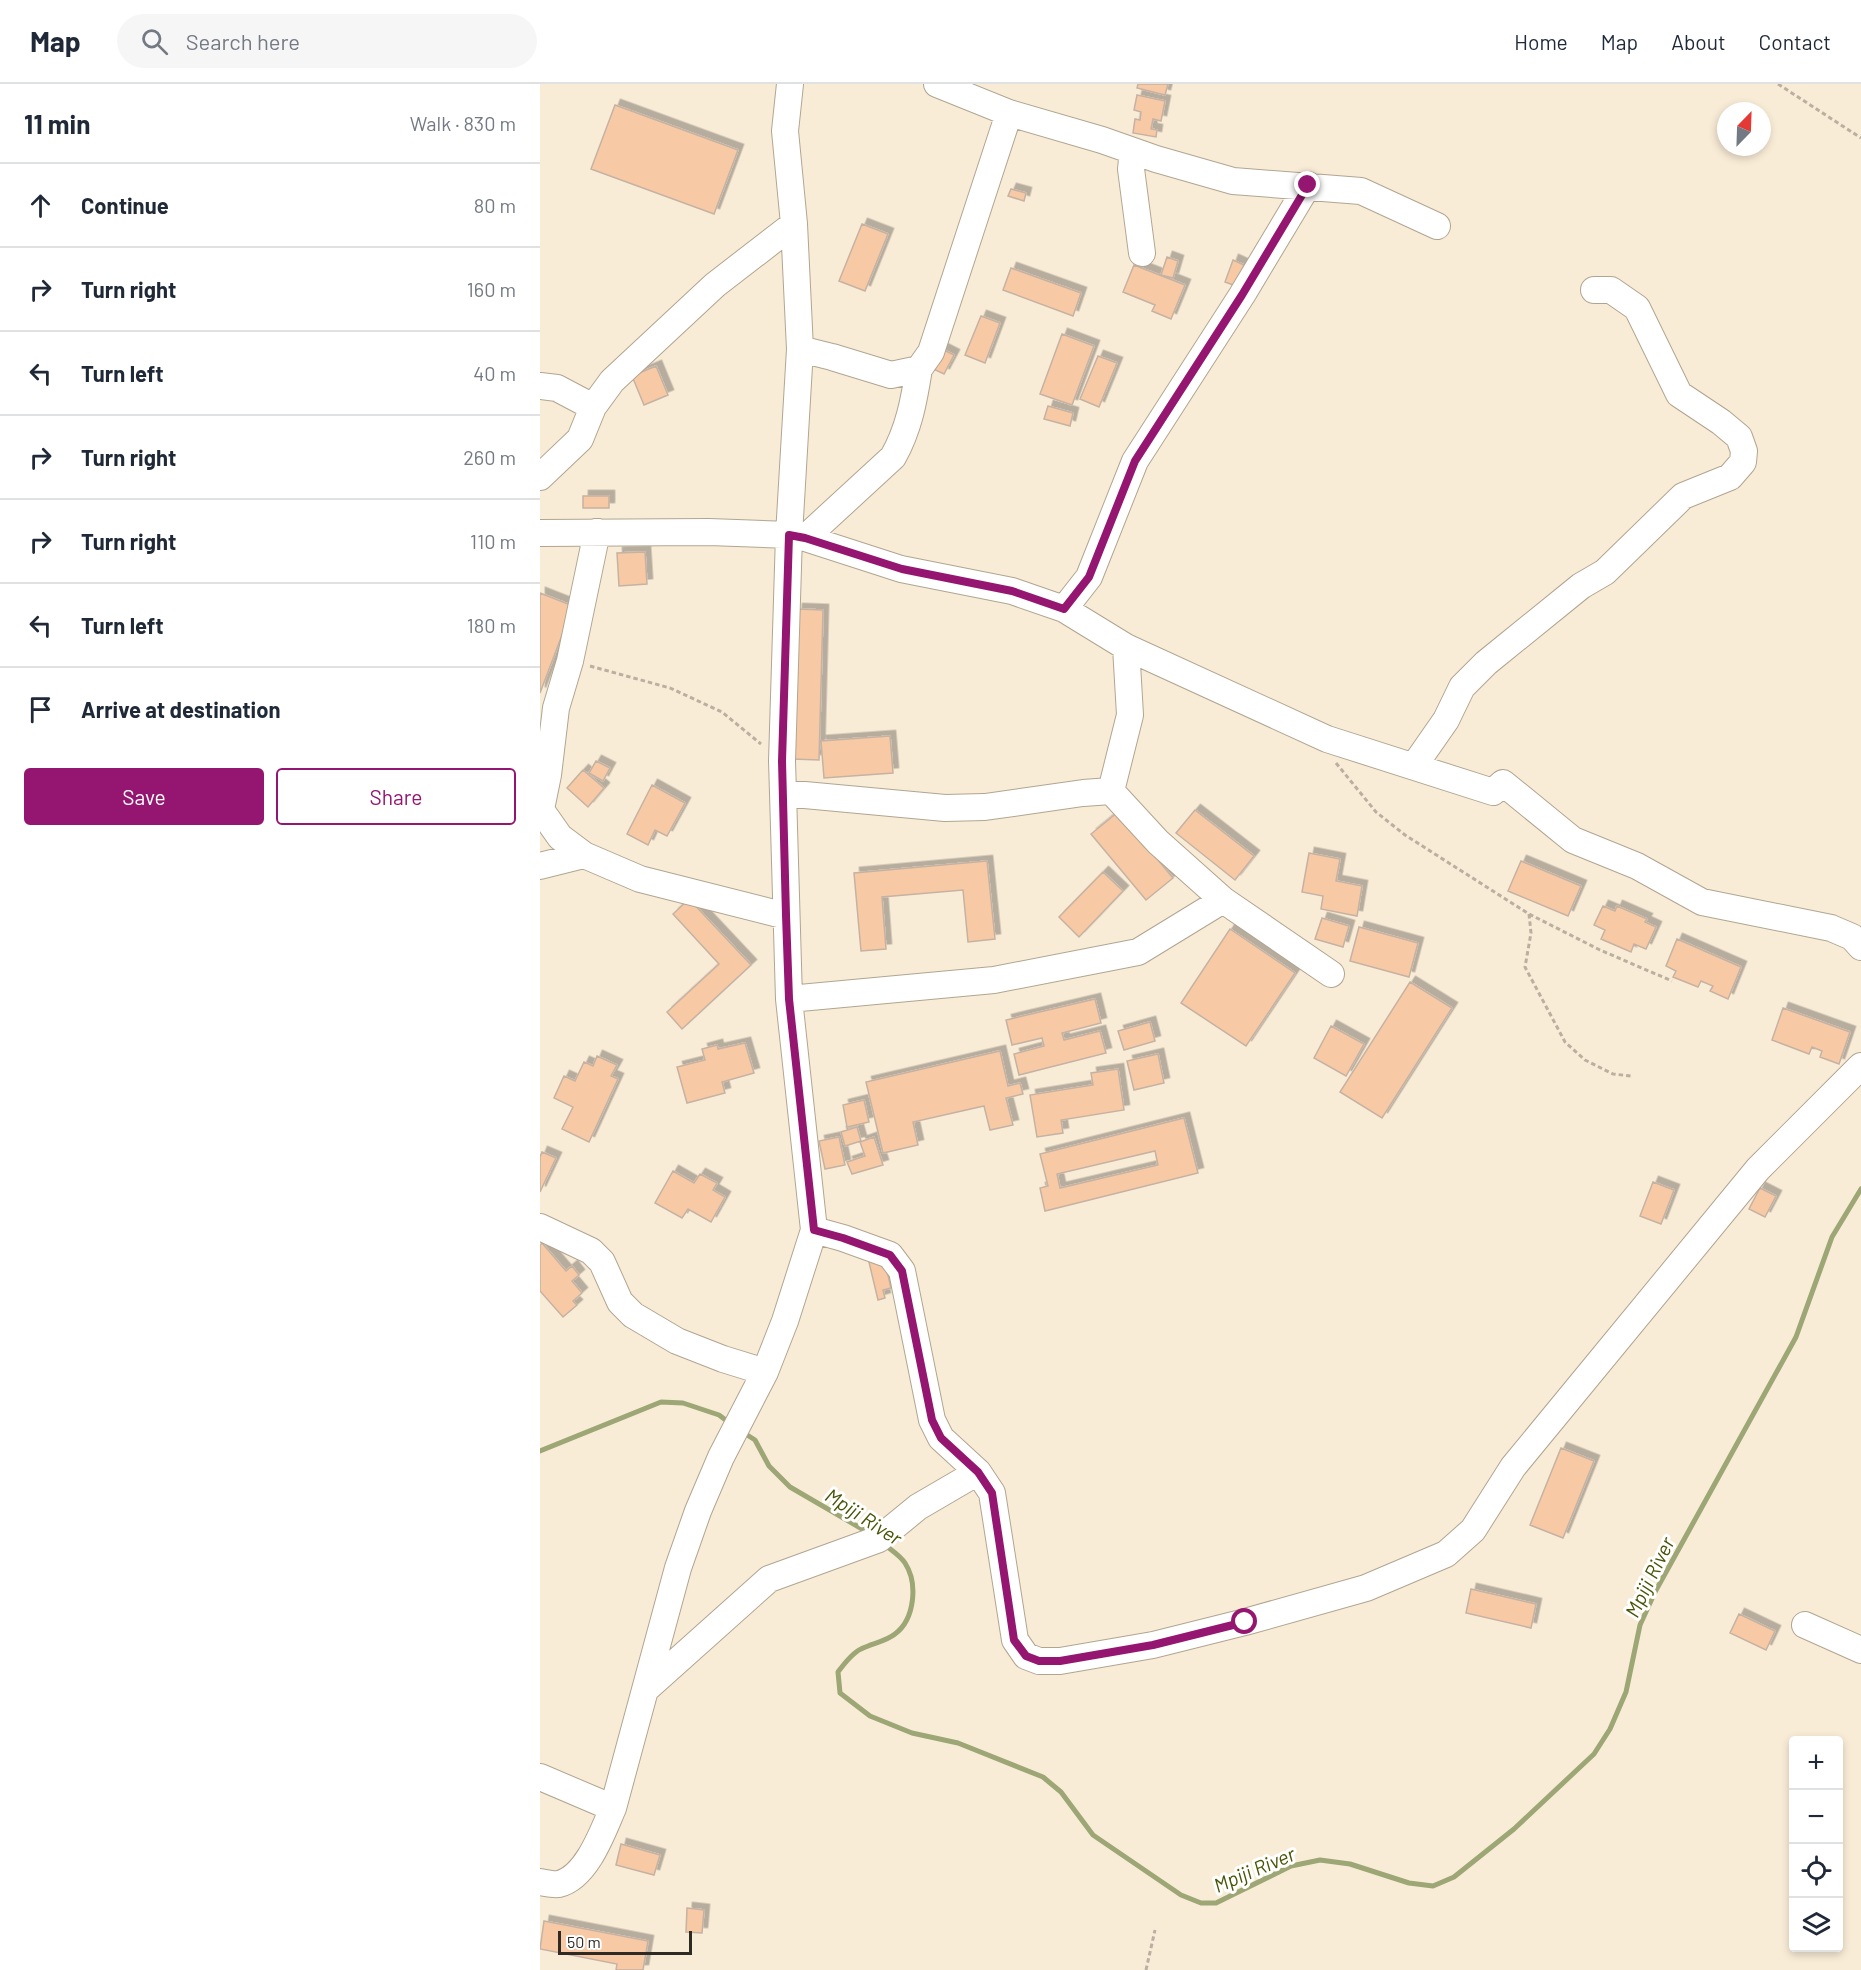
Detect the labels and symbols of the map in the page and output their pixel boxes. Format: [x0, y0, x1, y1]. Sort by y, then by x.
north arrow [1717, 102, 1771, 156]
route end [1294, 171, 1320, 197]
water label: Mpiji River [821, 1482, 907, 1550]
water label: Mpiji River [1619, 1532, 1679, 1621]
route start [1231, 1608, 1257, 1634]
water label: Mpiji River [1210, 1841, 1299, 1897]
scale bar [558, 1928, 692, 1956]

